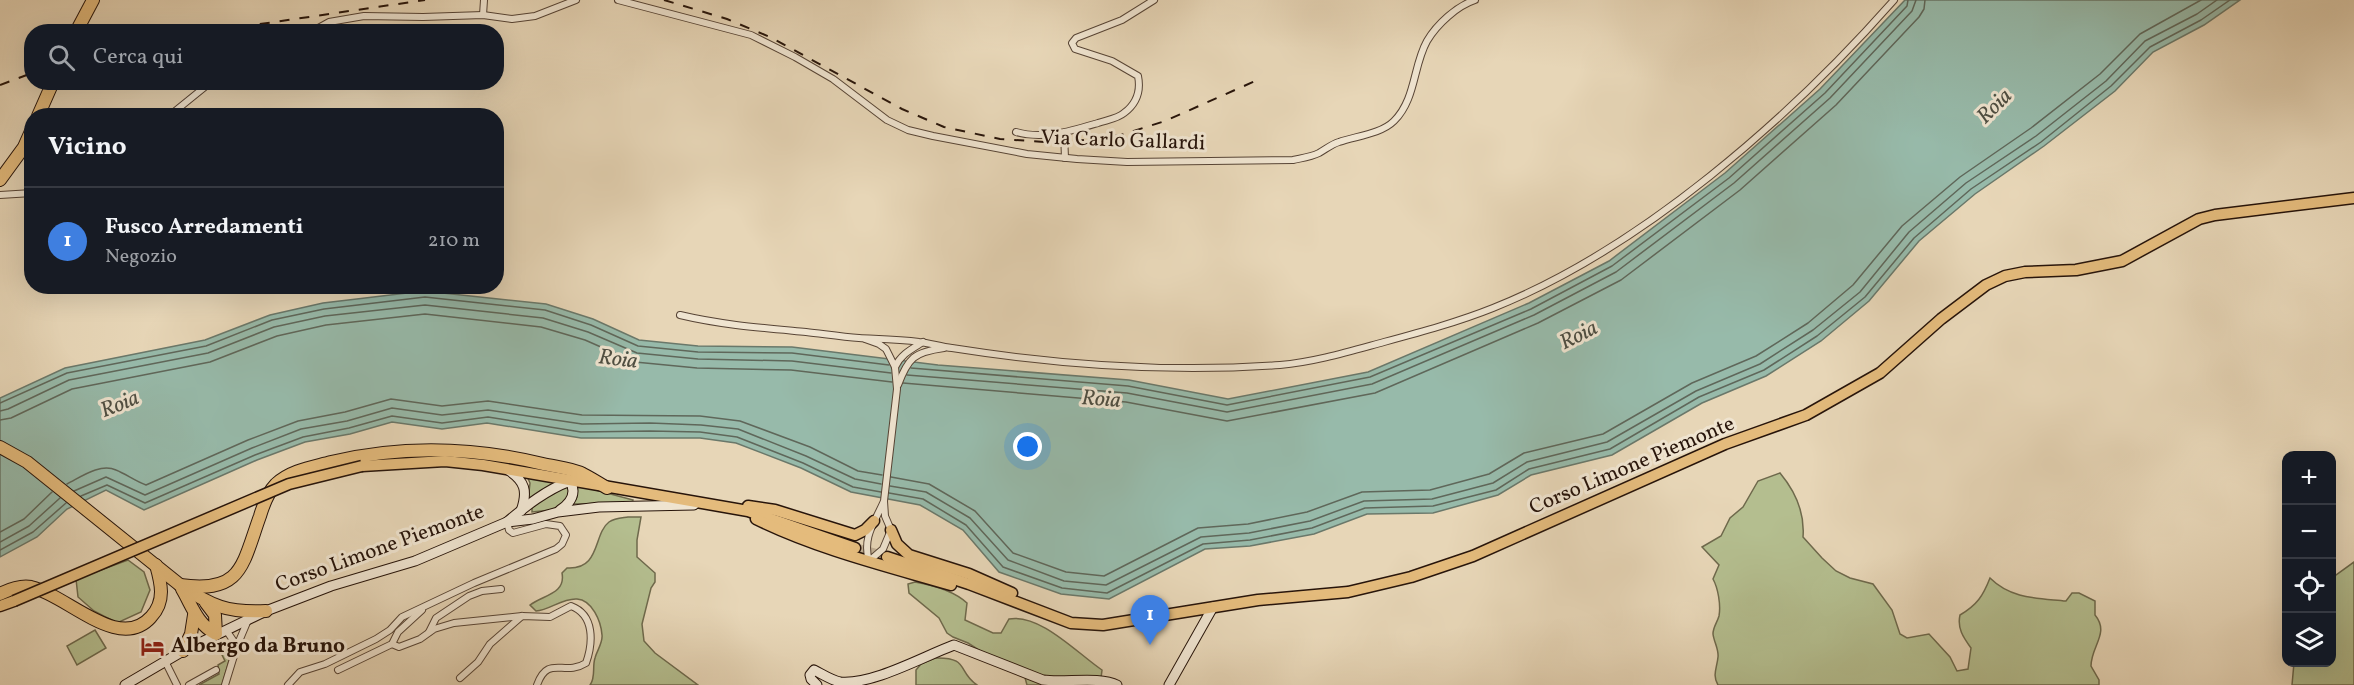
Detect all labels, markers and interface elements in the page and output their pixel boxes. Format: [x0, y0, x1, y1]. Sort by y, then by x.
search box [24, 24, 504, 90]
icon: search [45, 41, 78, 74]
text: Cerca qui [93, 42, 183, 73]
water label: Roia [1970, 82, 2020, 132]
street label: Via Carlo Gallardi [1040, 124, 1206, 158]
text: Vicino [48, 129, 127, 165]
text: Fusco Arredamenti [105, 212, 304, 243]
text: 1 [63, 227, 72, 255]
text: 210 m [428, 227, 480, 255]
text: Negozio [105, 243, 177, 271]
water label: Roia [1554, 313, 1604, 359]
water label: Roia [597, 342, 639, 378]
water label: Roia [96, 383, 144, 427]
water label: Roia [1080, 383, 1122, 417]
street label: Corso Limone Piemonte [1525, 410, 1739, 522]
your location [1013, 432, 1042, 461]
map controls [2282, 451, 2336, 667]
button: + [2282, 451, 2336, 505]
street label: Corso Limone Piemonte [271, 498, 489, 600]
button: − [2282, 505, 2336, 559]
button: locate [2282, 559, 2336, 613]
pin: 1 [1130, 596, 1170, 645]
button: layers [2282, 613, 2336, 667]
place label: Albergo da Bruno [171, 632, 345, 661]
hotel icon: Albergo da Bruno [140, 633, 166, 659]

